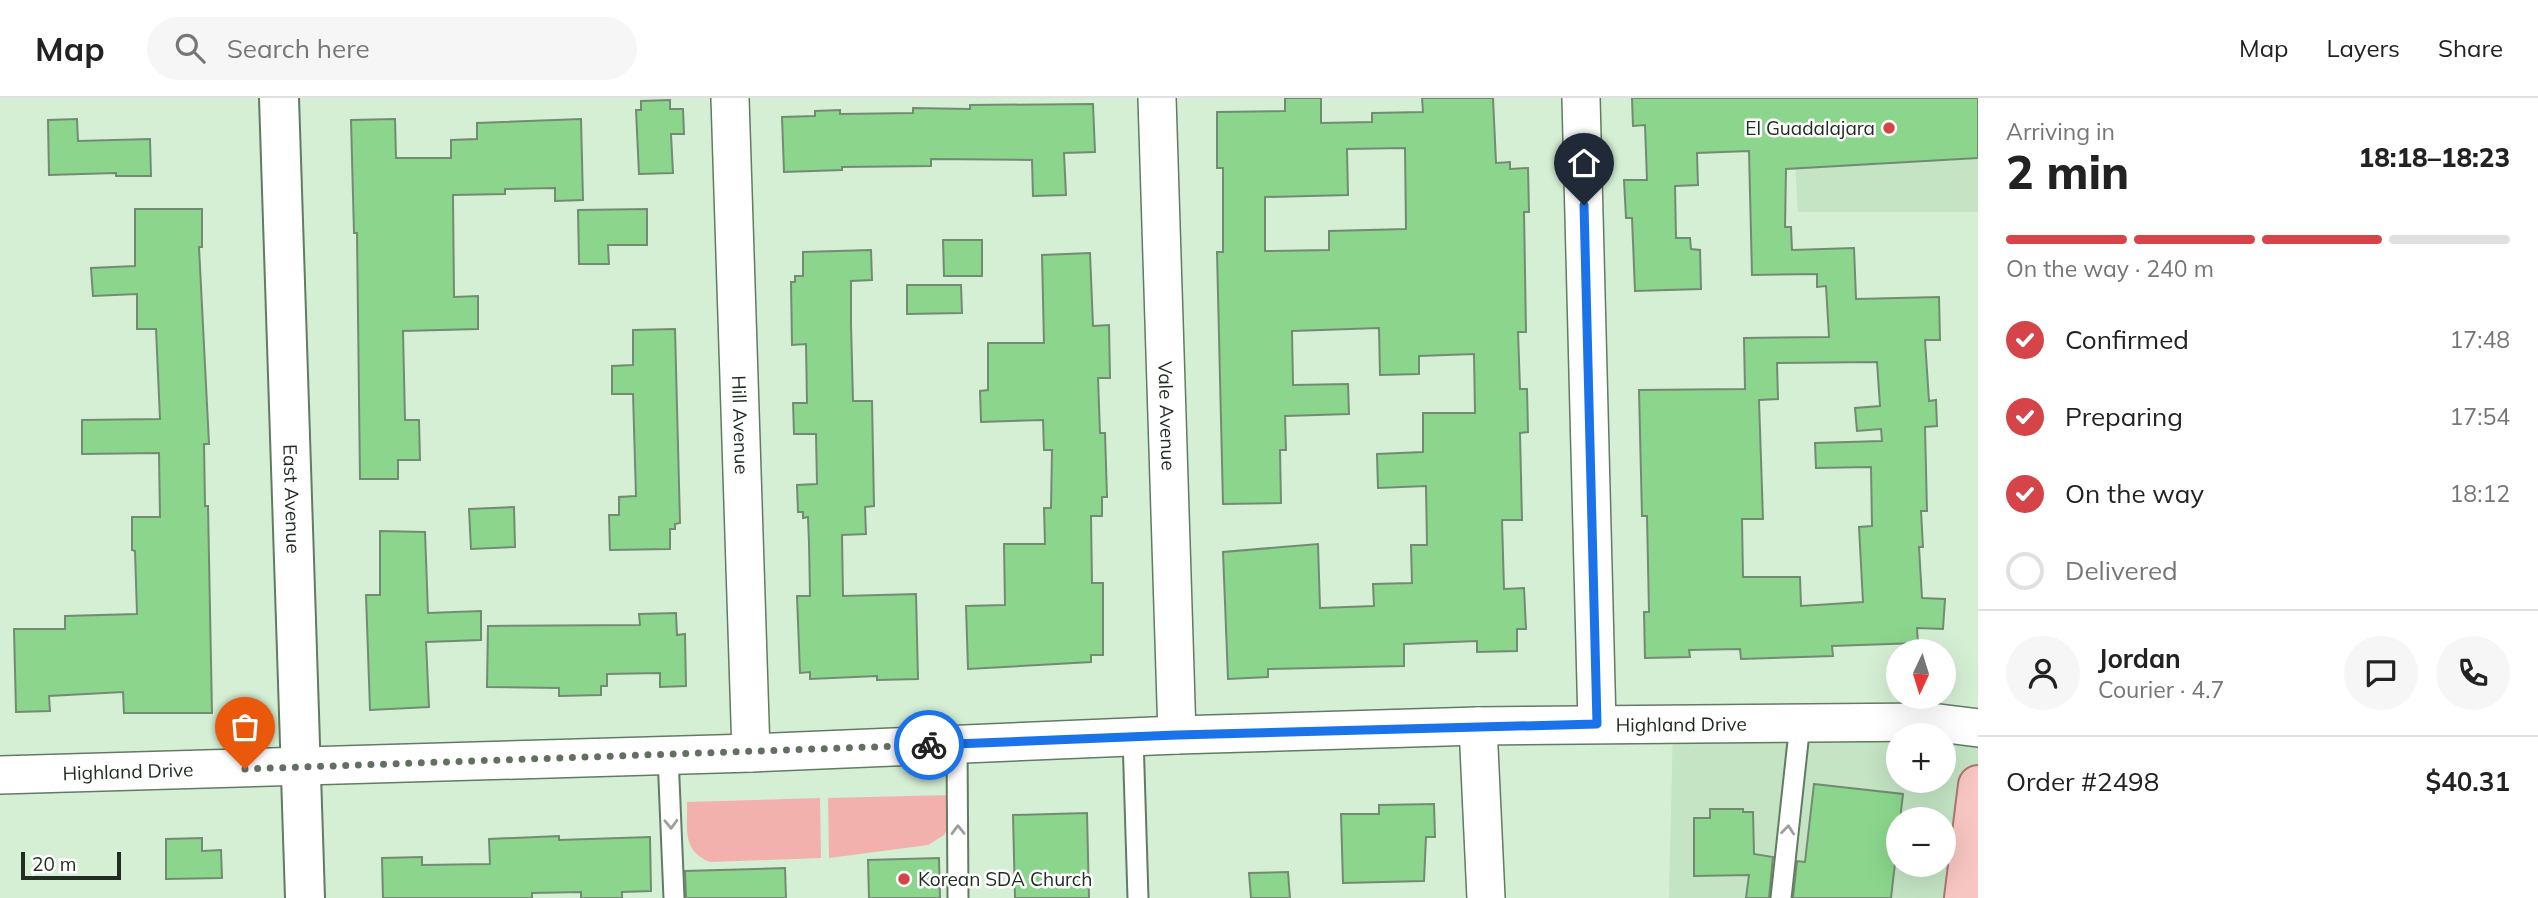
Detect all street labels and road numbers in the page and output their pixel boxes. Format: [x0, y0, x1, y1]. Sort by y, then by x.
street label: Vale Avenue [1153, 361, 1181, 471]
street label: Hill Avenue [727, 375, 754, 475]
street label: East Avenue [278, 444, 306, 554]
street label: Highland Drive [1616, 712, 1747, 737]
street label: Highland Drive [62, 757, 194, 785]

